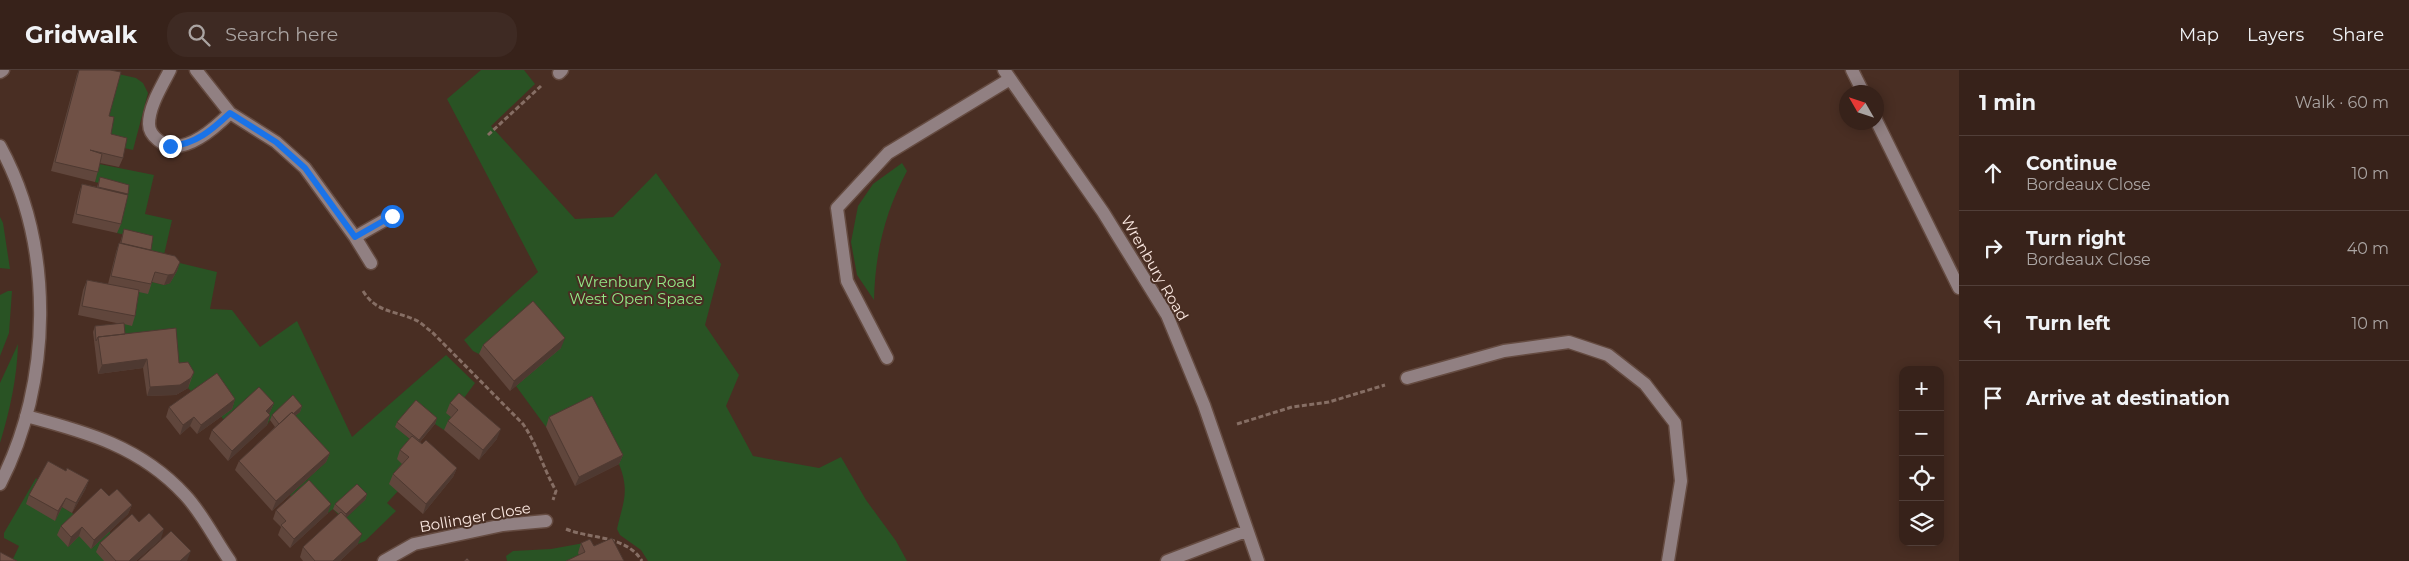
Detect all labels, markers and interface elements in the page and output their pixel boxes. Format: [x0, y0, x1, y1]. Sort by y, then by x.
search box [167, 12, 517, 57]
text: Gridwalk [25, 20, 137, 49]
icon: search [185, 21, 213, 49]
text: Search here [225, 23, 338, 46]
text: Map [2179, 24, 2219, 46]
text: Layers [2247, 24, 2304, 46]
text: Share [2332, 24, 2384, 46]
north arrow [1839, 85, 1884, 130]
text: 1 min [1979, 90, 2036, 115]
text: Walk · 60 m [2295, 93, 2389, 112]
route end [159, 135, 182, 158]
text: Continue [2026, 152, 2117, 175]
icon: ahead [1979, 159, 2007, 187]
text: 10 m [2351, 164, 2389, 183]
text: Bordeaux Close [2026, 175, 2151, 194]
route start [381, 205, 404, 228]
street label: Wrenbury Road [1117, 212, 1193, 324]
text: Turn right [2026, 227, 2126, 250]
icon: right [1979, 234, 2007, 262]
text: 40 m [2347, 239, 2389, 258]
text: Bordeaux Close [2026, 250, 2151, 269]
park label: Wrenbury Road West Open Space [569, 272, 703, 308]
icon: left [1979, 309, 2007, 337]
text: Turn left [2026, 312, 2111, 335]
text: 10 m [2351, 314, 2389, 333]
map controls [1899, 366, 1944, 546]
button: + [1899, 366, 1944, 411]
icon: arrive [1979, 384, 2007, 412]
text: Arrive at destination [2026, 387, 2230, 410]
button: − [1899, 411, 1944, 456]
button: locate [1899, 456, 1944, 501]
street label: Bollinger Close [418, 498, 532, 536]
button: layers [1899, 501, 1944, 546]

